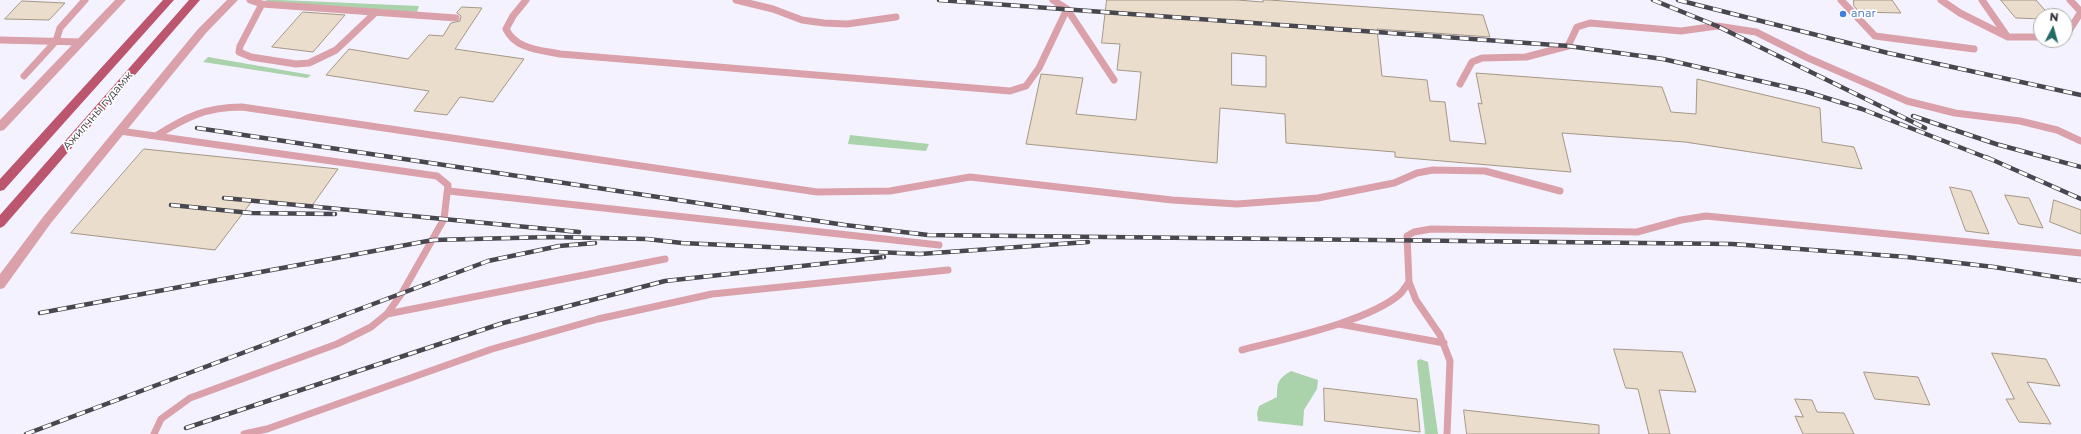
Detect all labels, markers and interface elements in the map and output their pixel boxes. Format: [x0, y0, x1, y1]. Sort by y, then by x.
place label: anar [1851, 7, 1876, 21]
north arrow [2033, 8, 2073, 48]
marker: anar [1838, 9, 1848, 19]
text: N [2049, 10, 2059, 24]
street label: Ажилчны гудамж [60, 69, 136, 153]

